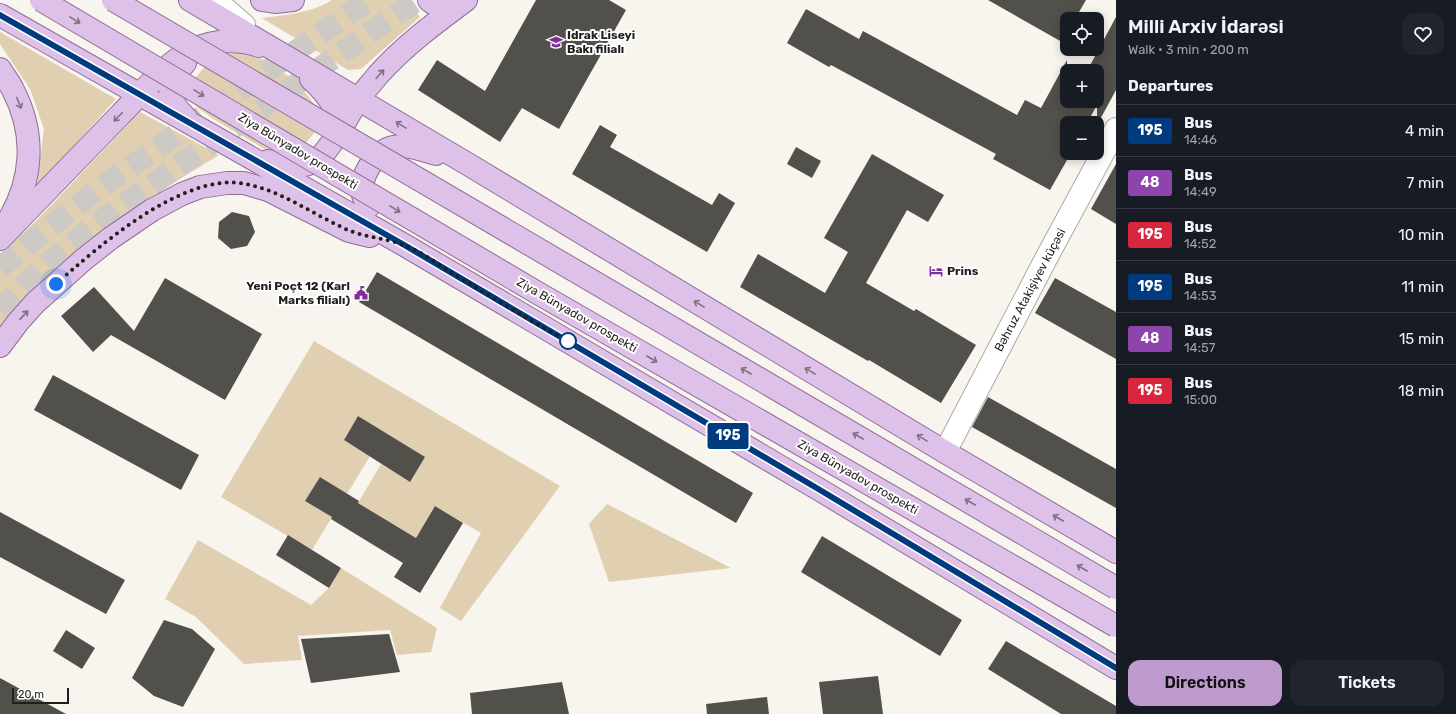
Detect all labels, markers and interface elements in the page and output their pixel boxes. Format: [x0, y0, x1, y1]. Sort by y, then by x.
map controls [1060, 12, 1104, 160]
button: locate [1060, 12, 1104, 56]
button: heart [1402, 13, 1444, 55]
text: Milli Arxiv İdarəsi [1128, 15, 1284, 38]
one-way arrow [69, 16, 81, 24]
place label: Idrak Liseyi Bakı filialı [567, 28, 635, 56]
school or university icon: Idrak Liseyi Bakı filialı [548, 34, 564, 50]
text: Walk · 3 min · 200 m [1128, 42, 1249, 57]
button: + [1060, 64, 1104, 108]
one-way arrow [375, 69, 384, 79]
text: Departures [1128, 77, 1213, 95]
one-way arrow [193, 89, 204, 97]
one-way arrow [16, 97, 23, 109]
street label: Ziya Bünyadov prospekti [236, 110, 360, 192]
one-way arrow [113, 112, 123, 122]
text: Bus [1184, 114, 1212, 132]
button: − [1060, 116, 1104, 160]
one-way arrow [396, 121, 407, 129]
text: 195 [1138, 122, 1162, 139]
text: 4 min [1405, 122, 1444, 140]
text: 14:46 [1184, 132, 1217, 147]
text: Bus [1184, 166, 1212, 184]
text: 48 [1140, 174, 1160, 191]
text: 7 min [1407, 174, 1444, 192]
text: 14:49 [1184, 184, 1217, 199]
one-way arrow [389, 205, 401, 213]
text: Bus [1184, 218, 1212, 236]
street label: Bəhruz Atakişiyev küçəsi [992, 226, 1069, 354]
text: 195 [1138, 226, 1162, 243]
text: 10 min [1398, 226, 1444, 244]
text: 14:52 [1184, 236, 1216, 251]
hotel icon: Prins [928, 263, 944, 279]
place label: Prins [947, 264, 979, 278]
text: Bus [1184, 270, 1212, 288]
your location [46, 274, 66, 294]
street label: Ziya Bünyadov prospekti [514, 275, 640, 355]
text: 195 [1138, 278, 1162, 295]
text: 11 min [1401, 278, 1444, 296]
place label: Yeni Poçt 12 (Karl Marks filialı) [246, 279, 350, 307]
public building icon: Yeni Poçt 12 (Karl Marks filialı) [353, 285, 369, 301]
text: 14:53 [1184, 288, 1217, 303]
one-way arrow [693, 300, 705, 308]
one-way arrow [19, 310, 29, 320]
text: Bus [1184, 322, 1212, 340]
text: 48 [1140, 330, 1160, 347]
text: 15 min [1399, 330, 1444, 348]
unlabelled marker [559, 332, 577, 350]
text: 14:57 [1184, 340, 1215, 355]
one-way arrow [646, 356, 658, 364]
one-way arrow [740, 366, 752, 374]
one-way arrow [804, 367, 816, 375]
text: Bus [1184, 374, 1212, 392]
text: 195 [1138, 382, 1162, 399]
text: 18 min [1398, 382, 1444, 400]
text: 15:00 [1184, 392, 1217, 407]
line badge: 195 [705, 423, 751, 449]
text: 195 [716, 427, 740, 444]
one-way arrow [852, 432, 864, 440]
one-way arrow [916, 434, 928, 442]
street label: Ziya Bünyadov prospekti [795, 437, 921, 517]
one-way arrow [964, 498, 976, 506]
one-way arrow [1052, 514, 1064, 522]
one-way arrow [1076, 563, 1088, 571]
button: Directions [1128, 660, 1282, 706]
button: Tickets [1290, 660, 1444, 706]
scale bar [12, 686, 69, 705]
text: 20 m [18, 688, 44, 701]

